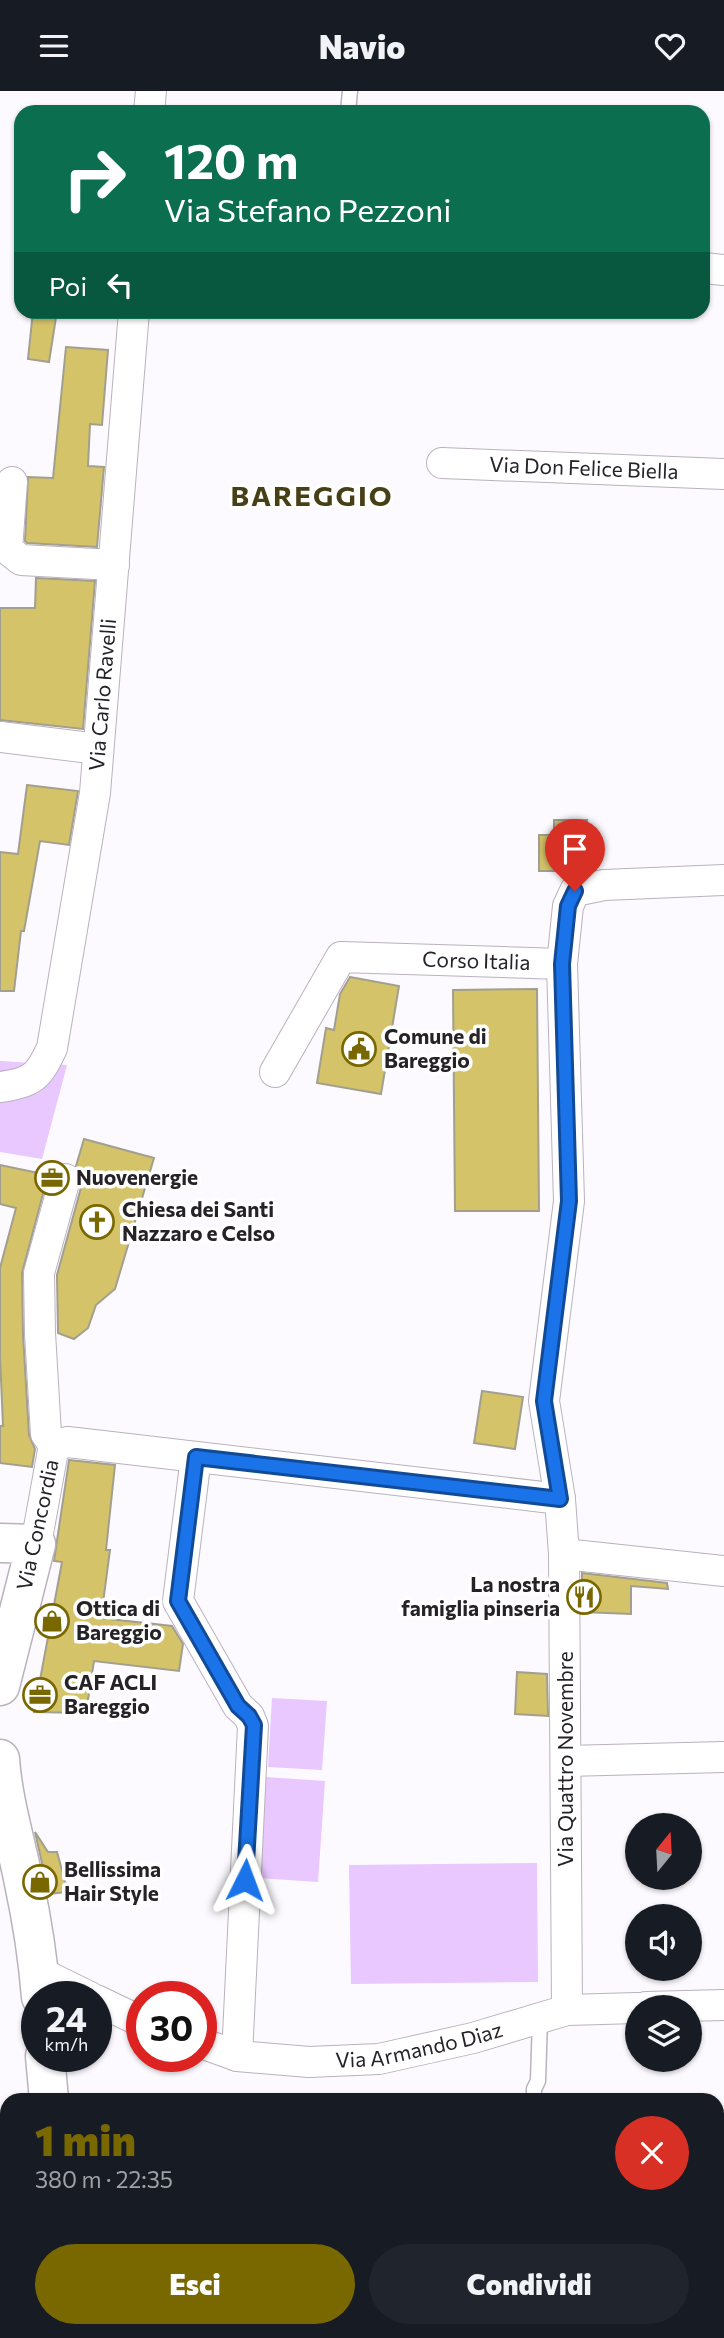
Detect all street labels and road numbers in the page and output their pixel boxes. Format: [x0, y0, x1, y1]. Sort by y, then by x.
street label: Via Don Felice Biella [489, 451, 679, 483]
street label: Via Carlo Ravelli [83, 617, 120, 772]
street label: Corso Italia [422, 946, 531, 974]
street label: Via Concordia [10, 1457, 63, 1592]
street label: Via Quattro Novembre [552, 1651, 577, 1867]
street label: Via Armando Diaz [335, 2016, 505, 2072]

